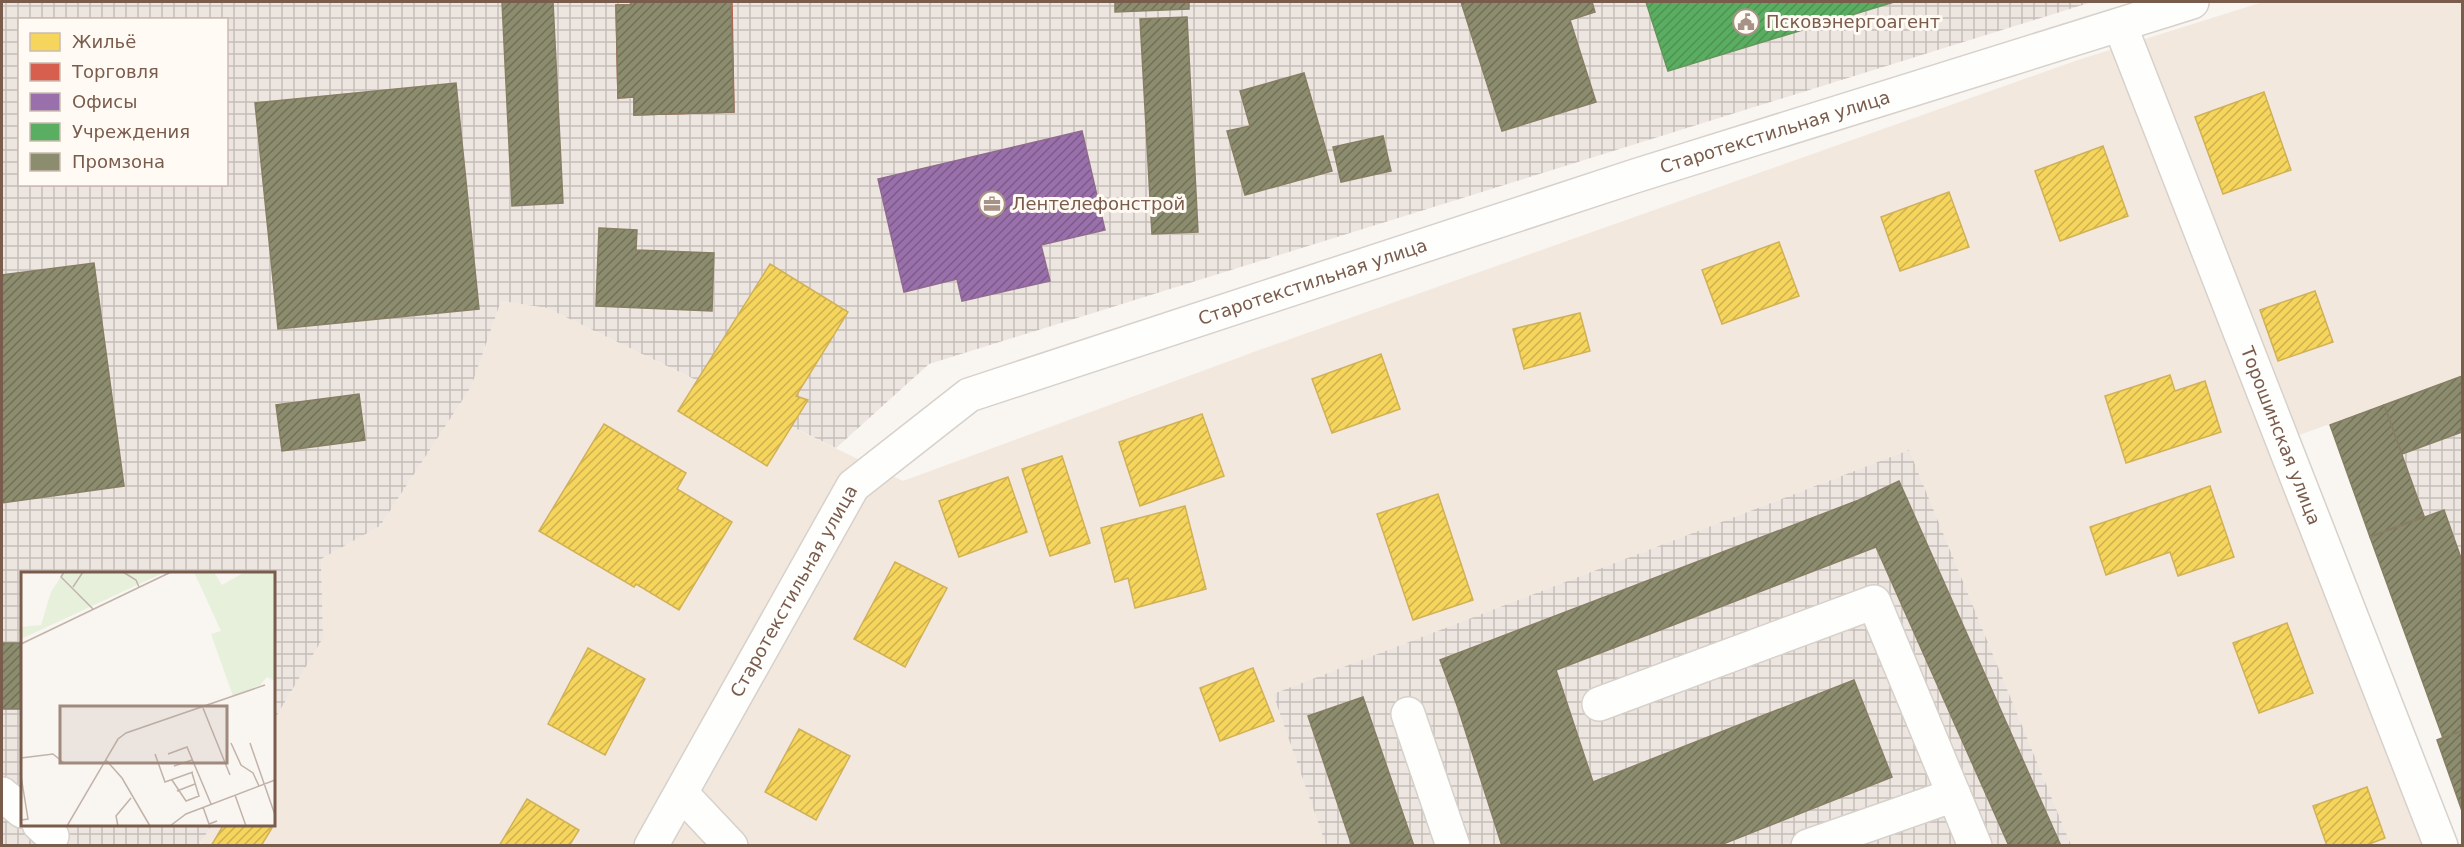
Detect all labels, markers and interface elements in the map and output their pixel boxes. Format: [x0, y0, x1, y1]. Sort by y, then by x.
public building icon: Псковэнергоагент [1731, 7, 1761, 37]
place label: Псковэнергоагент [1766, 11, 1940, 32]
legend [18, 18, 228, 186]
text: Жильё [72, 31, 136, 52]
text: Торговля [71, 61, 159, 82]
street label: Старотекстильная улица [1657, 86, 1892, 178]
text: Офисы [72, 91, 137, 112]
text: Учреждения [72, 121, 190, 142]
text: Промзона [72, 151, 165, 172]
office icon: Лентелефонстрой [977, 189, 1007, 219]
place label: Лентелефонстрой [1012, 193, 1185, 214]
street label: Старотекстильная улица [1195, 234, 1430, 329]
street label: Торошинская улица [2236, 342, 2325, 528]
street label: Старотекстильная улица [726, 481, 861, 701]
inset map [21, 572, 274, 826]

